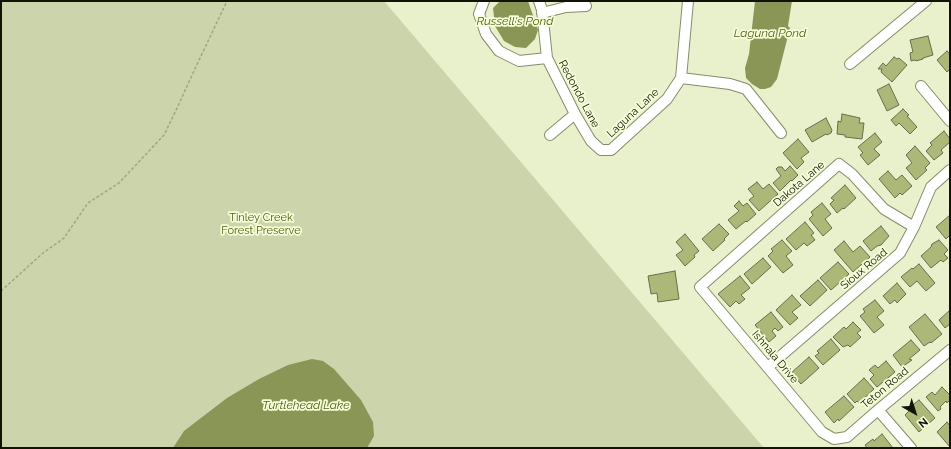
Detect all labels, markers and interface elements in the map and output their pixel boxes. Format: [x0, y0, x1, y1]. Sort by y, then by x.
water label: Russell's Pond [477, 14, 553, 28]
water label: Laguna Pond [734, 26, 806, 40]
street label: Redondo Lane [556, 58, 602, 130]
street label: Laguna Lane [604, 86, 662, 140]
street label: Dakota Lane [771, 158, 827, 210]
park label: Tinley Creek Forest Preserve [221, 211, 301, 237]
street label: Sioux Road [838, 246, 890, 292]
street label: Ishnala Drive [749, 328, 801, 386]
street label: Teton Road [859, 364, 911, 412]
north arrow [895, 393, 935, 433]
water label: Turtlehead Lake [262, 398, 350, 412]
text: N [916, 415, 930, 430]

